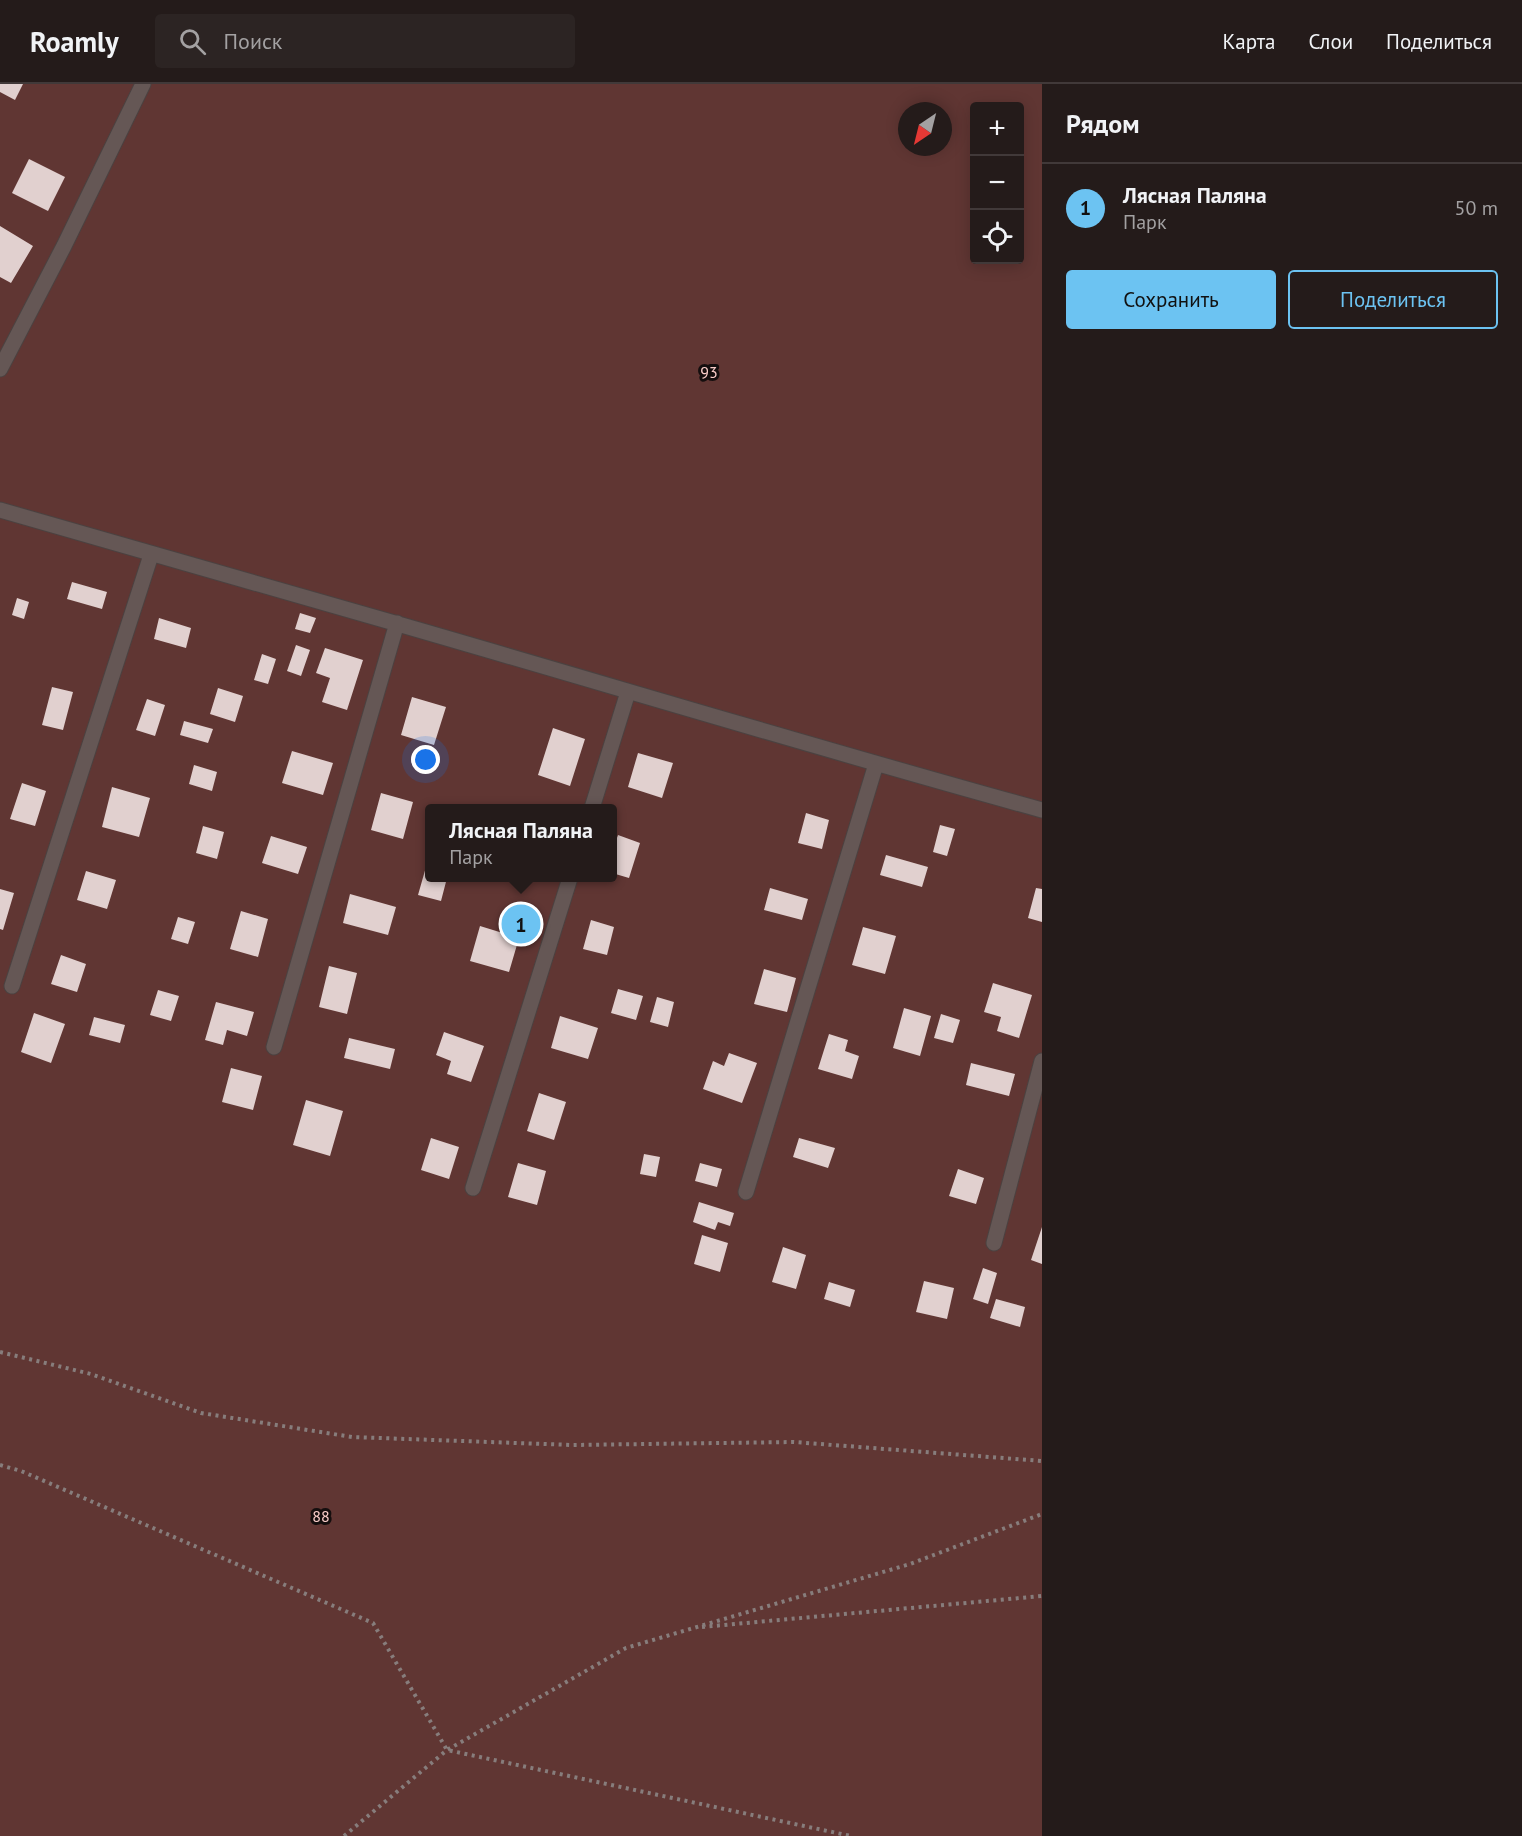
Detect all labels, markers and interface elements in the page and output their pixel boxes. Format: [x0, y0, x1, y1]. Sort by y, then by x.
search box [155, 14, 575, 68]
text: Roamly [30, 23, 119, 60]
icon: search [176, 25, 209, 58]
text: Поиск [224, 27, 282, 55]
text: Карта [1222, 28, 1275, 55]
text: Слои [1308, 28, 1353, 55]
text: Поделиться [1386, 28, 1492, 55]
north arrow [898, 102, 952, 156]
map controls [970, 102, 1024, 264]
button: + [970, 102, 1024, 156]
text: Рядом [1066, 107, 1140, 140]
button: − [970, 156, 1024, 210]
text: Лясная Паляна [1123, 181, 1267, 209]
text: 1 [1080, 195, 1091, 221]
text: 50 m [1455, 195, 1498, 221]
text: Парк [1123, 209, 1166, 235]
button: locate [970, 210, 1024, 264]
button: Сохранить [1066, 270, 1276, 329]
button: Поделиться [1288, 270, 1498, 329]
park label: 93 [700, 362, 718, 382]
your location [411, 745, 440, 774]
popup [425, 804, 617, 882]
text: Лясная Паляна [449, 816, 593, 844]
text: Парк [449, 844, 493, 870]
pin: 1 [502, 902, 540, 946]
park label: 88 [312, 1506, 330, 1526]

